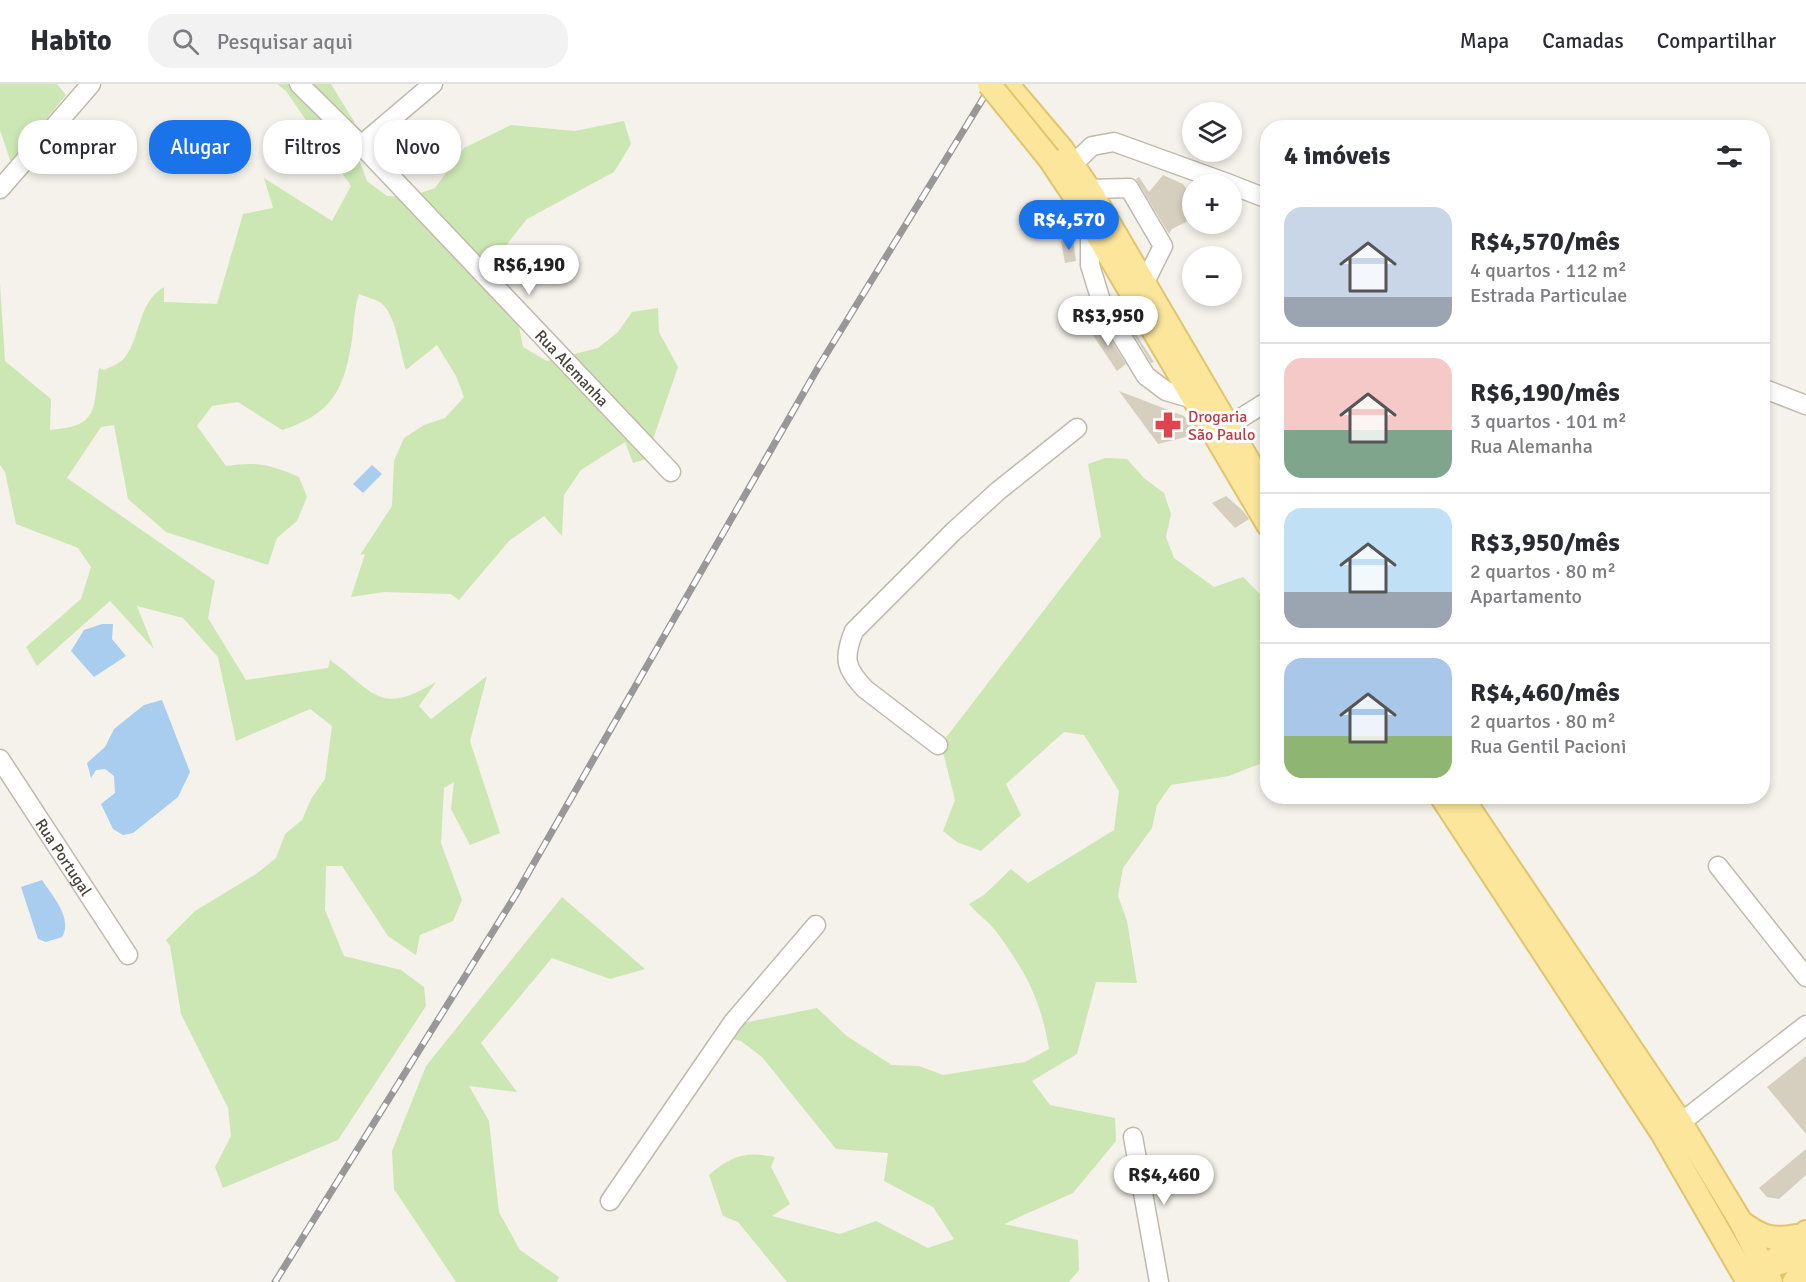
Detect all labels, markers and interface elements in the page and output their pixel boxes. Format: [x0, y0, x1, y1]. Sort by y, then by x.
search box [148, 14, 568, 68]
text: Habito [30, 24, 112, 58]
icon: search [169, 25, 202, 58]
text: Pesquisar aqui [217, 28, 353, 55]
text: Mapa [1460, 28, 1509, 54]
text: Camadas [1542, 28, 1624, 54]
text: Compartilhar [1657, 28, 1776, 54]
map controls [1182, 102, 1242, 306]
button: layers [1182, 102, 1242, 162]
chip: Comprar [18, 120, 137, 174]
chip: Alugar [149, 120, 251, 174]
chip: Filtros [263, 120, 362, 174]
chip: Novo [374, 120, 461, 174]
text: 4 imóveis [1284, 140, 1390, 172]
icon: filters [1713, 140, 1746, 173]
button: + [1182, 174, 1242, 234]
pin: R$4,570 [1014, 200, 1124, 251]
text: R$4,570 [1033, 207, 1105, 232]
text: R$4,570/mês [1470, 226, 1620, 258]
icon: home [1332, 231, 1404, 303]
pin: R$6,190 [474, 245, 584, 296]
button: − [1182, 246, 1242, 306]
text: R$6,190 [493, 252, 565, 277]
text: 4 quartos · 112 m² [1470, 258, 1627, 283]
text: Estrada Particulae [1470, 283, 1627, 308]
pin: R$3,950 [1053, 296, 1163, 347]
text: R$3,950 [1072, 303, 1144, 328]
street label: Rua Alemanha [530, 326, 613, 411]
text: R$6,190/mês [1470, 377, 1620, 409]
icon: home [1332, 382, 1404, 454]
place label: Drogaria São Paulo [1188, 407, 1255, 445]
text: 3 quartos · 101 m² [1470, 409, 1627, 434]
pharmacy icon: Drogaria São Paulo [1153, 410, 1183, 440]
text: Rua Alemanha [1470, 434, 1593, 459]
text: R$3,950/mês [1470, 527, 1620, 559]
icon: home [1332, 532, 1404, 604]
text: 2 quartos · 80 m² [1470, 559, 1616, 584]
text: Apartamento [1470, 584, 1582, 609]
text: R$4,460/mês [1470, 677, 1620, 709]
icon: home [1332, 682, 1404, 754]
text: 2 quartos · 80 m² [1470, 709, 1616, 734]
text: Rua Gentil Pacioni [1470, 734, 1626, 759]
street label: Rua Portugal [31, 815, 96, 900]
pin: R$4,460 [1109, 1155, 1219, 1206]
text: R$4,460 [1128, 1162, 1200, 1187]

